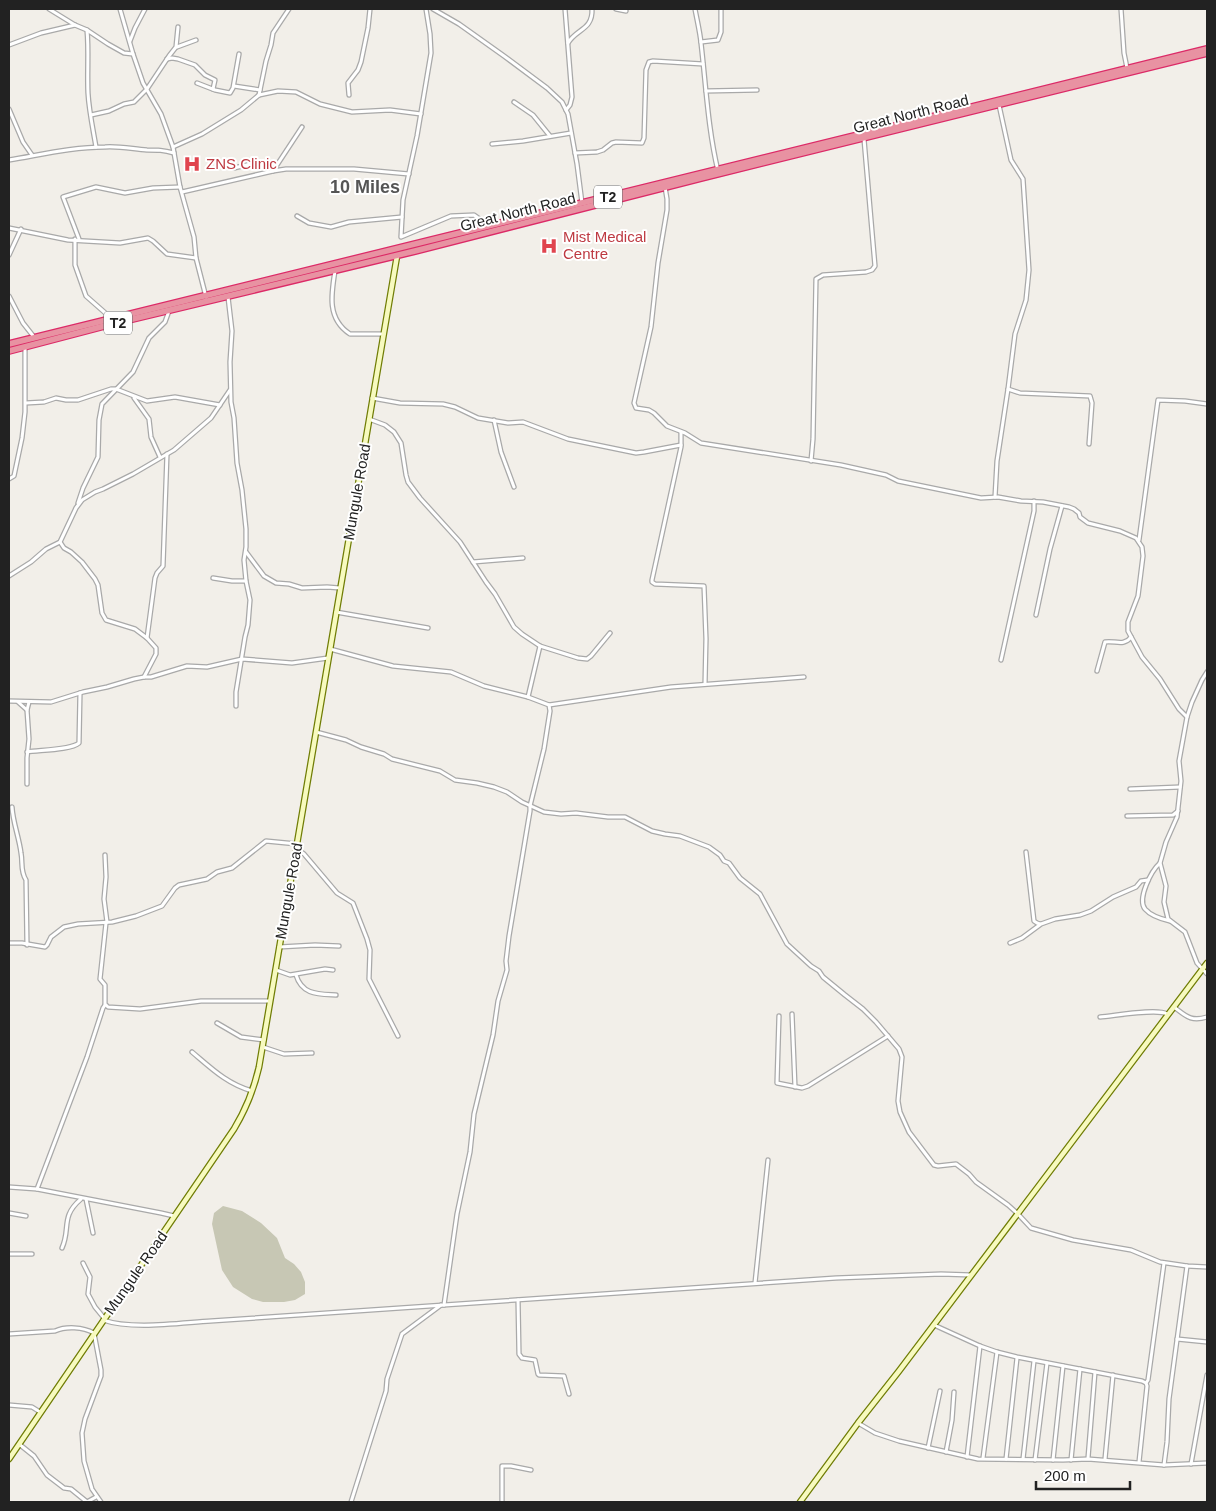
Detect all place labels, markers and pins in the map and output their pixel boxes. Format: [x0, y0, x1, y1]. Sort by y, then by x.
hospital icon: ZNS Clinic [182, 154, 202, 174]
place label: ZNS Clinic [206, 155, 277, 172]
place label: Mist Medical Centre [563, 228, 646, 262]
hospital icon: Mist Medical Centre [539, 236, 559, 256]

